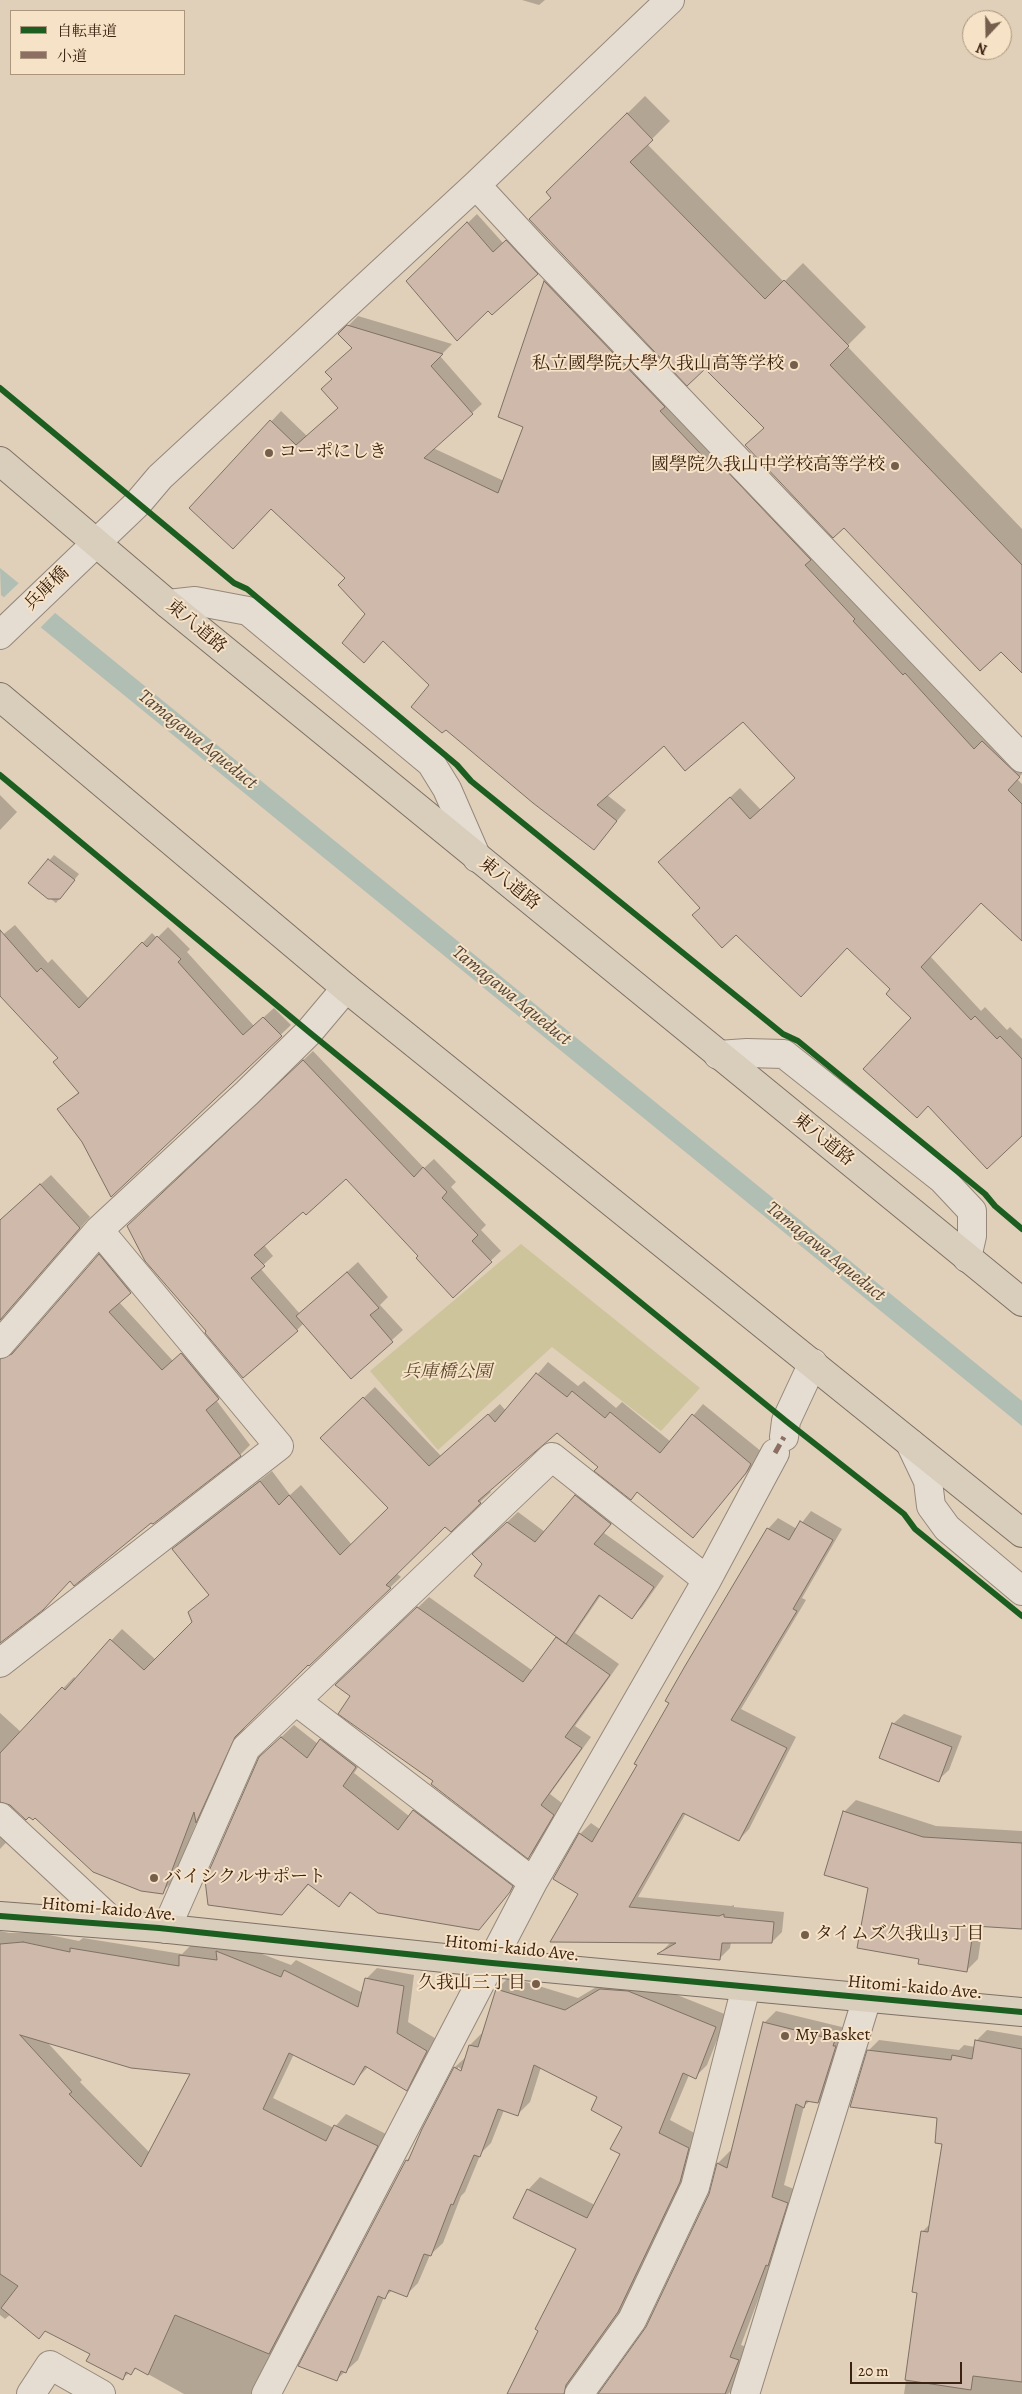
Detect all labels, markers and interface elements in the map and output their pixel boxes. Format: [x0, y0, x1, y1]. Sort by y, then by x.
legend [10, 10, 185, 75]
north arrow [962, 10, 1012, 60]
text: 自転車道 [57, 21, 117, 41]
text: N [974, 38, 990, 59]
text: 小道 [57, 46, 87, 66]
place label: 私立國學院大學久我山高等学校 [532, 354, 784, 376]
marker: 私立國學院大學久我山高等学校 [788, 359, 800, 371]
place label: コーポにしき [279, 442, 387, 464]
marker: コーポにしき [263, 447, 275, 459]
place label: 國學院久我山中学校高等学校 [651, 455, 885, 477]
marker: 國學院久我山中学校高等学校 [889, 460, 901, 472]
street label: 兵庫橋 [20, 562, 74, 616]
street label: 東八道路 [161, 596, 231, 658]
water label: Tamagawa Aqueduct [133, 685, 261, 795]
street label: 東八道路 [474, 853, 544, 915]
water label: Tamagawa Aqueduct [447, 941, 575, 1051]
street label: 東八道路 [788, 1109, 858, 1171]
water label: Tamagawa Aqueduct [761, 1197, 889, 1307]
park label: 兵庫橋公園 [402, 1362, 492, 1384]
place label: バイシクルサポート [164, 1867, 326, 1889]
marker: バイシクルサポート [148, 1872, 160, 1884]
street label: Hitomi-kaido Ave. [41, 1893, 177, 1927]
place label: タイムズ久我山3丁目 [815, 1924, 984, 1946]
marker: タイムズ久我山3丁目 [799, 1929, 811, 1941]
street label: Hitomi-kaido Ave. [444, 1931, 580, 1967]
street label: Hitomi-kaido Ave. [847, 1971, 983, 2005]
place label: 久我山三丁目 [418, 1973, 526, 1995]
marker: 久我山三丁目 [530, 1978, 542, 1990]
place label: My Basket [795, 2025, 870, 2047]
marker: My Basket [779, 2030, 791, 2042]
scale bar [852, 2352, 964, 2384]
text: 20 m [858, 2361, 889, 2381]

